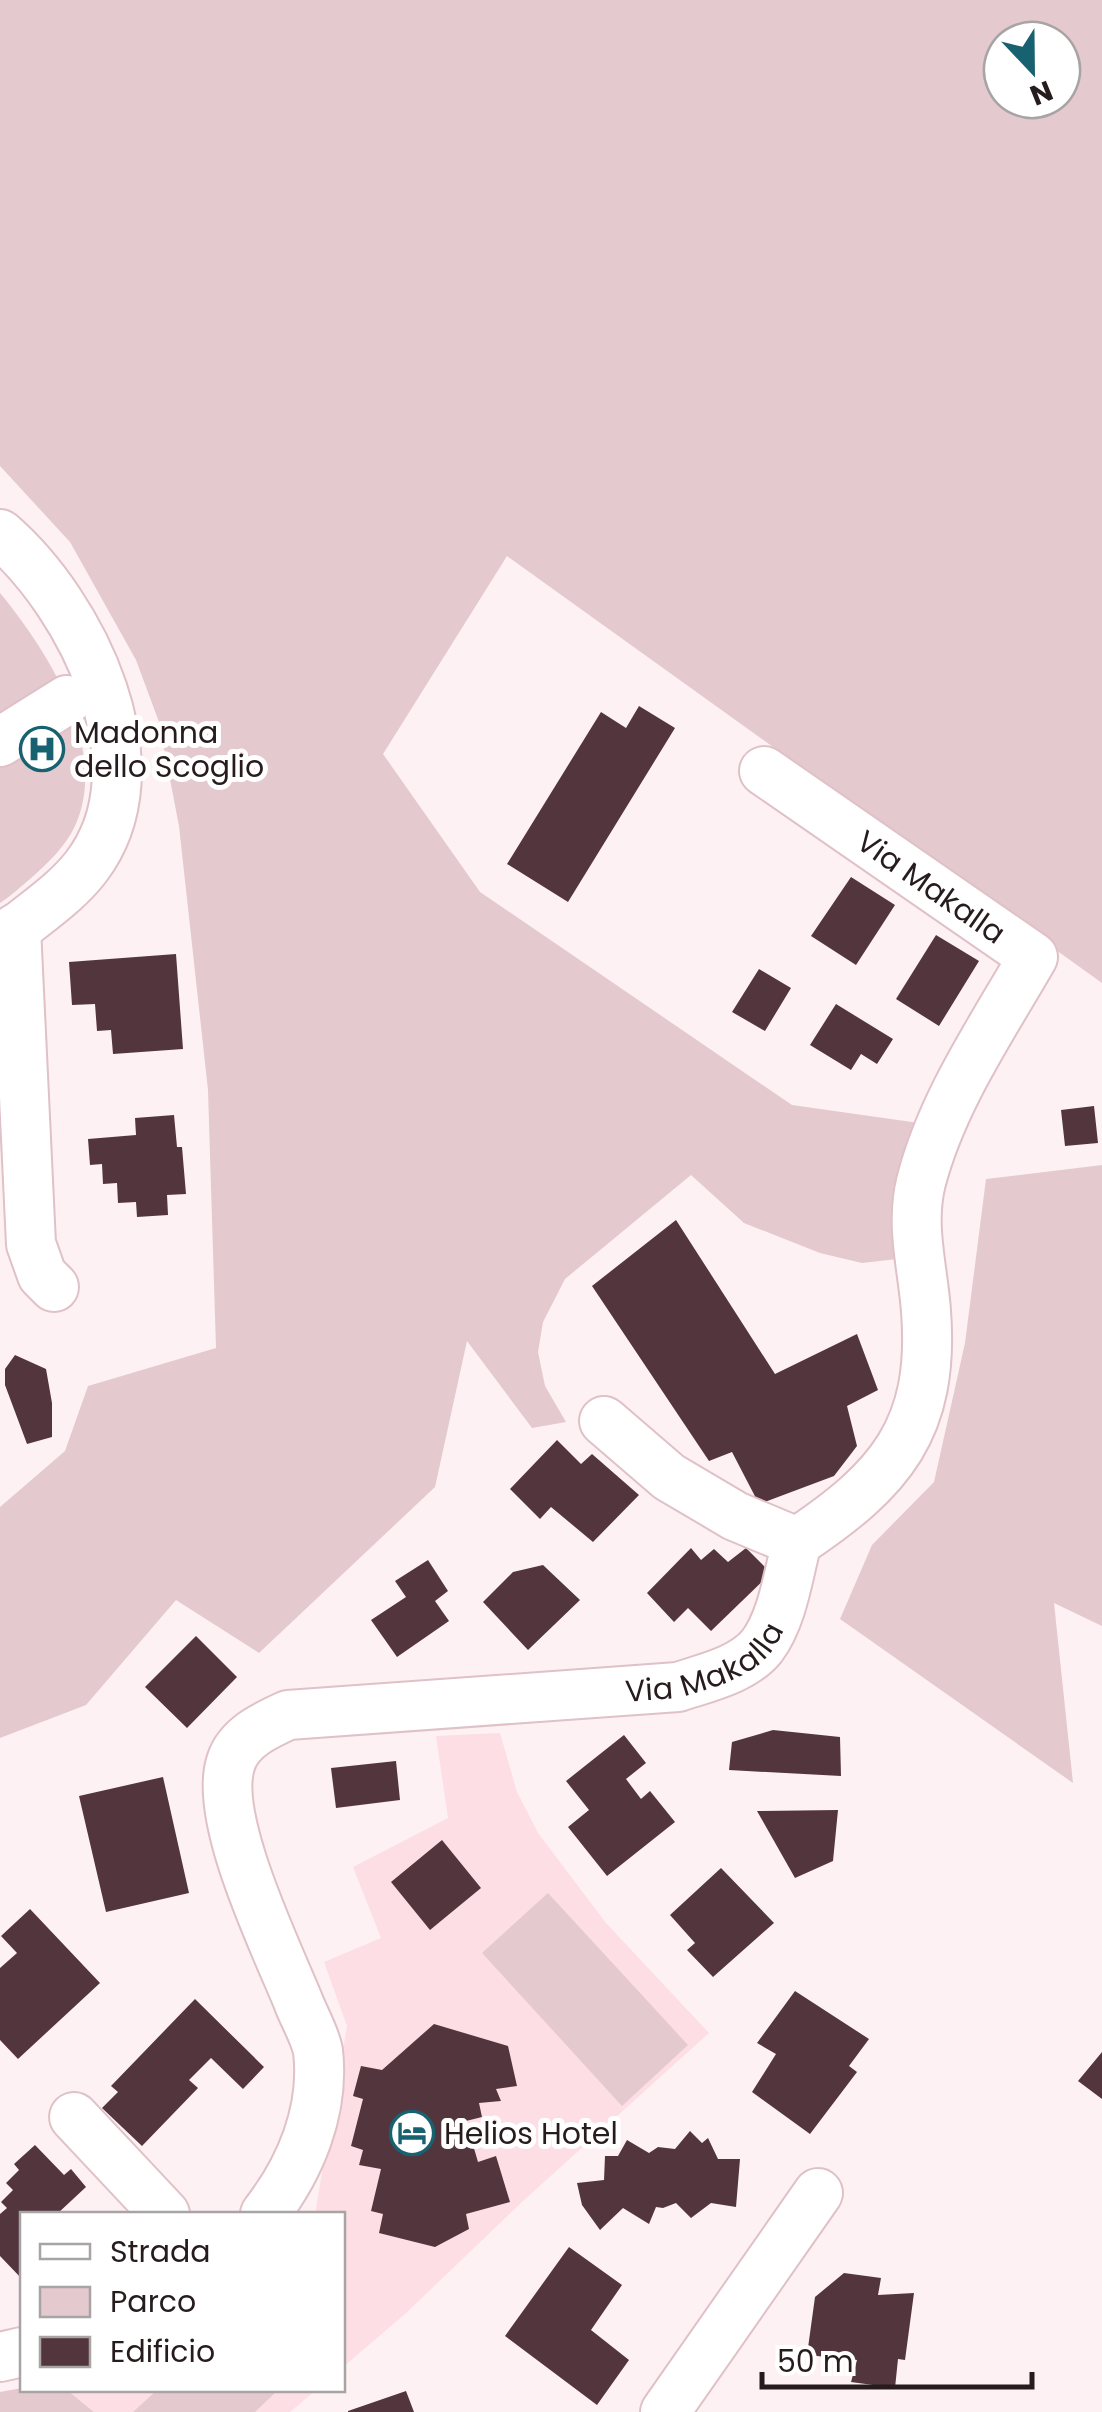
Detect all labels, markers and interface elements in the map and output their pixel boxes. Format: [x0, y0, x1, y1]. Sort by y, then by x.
north arrow [982, 20, 1082, 120]
text: N [1024, 71, 1058, 115]
place label: Madonna dello Scoglio [74, 711, 264, 788]
hospital icon: Madonna dello Scoglio [19, 726, 65, 772]
street label: Via Makalla [848, 820, 1014, 954]
street label: Via Makalla [624, 1614, 794, 1712]
hotel icon: Helios Hotel [389, 2110, 435, 2156]
place label: Helios Hotel [444, 2112, 618, 2155]
legend [20, 2212, 345, 2392]
text: Strada [110, 2230, 211, 2273]
text: Parco [110, 2280, 196, 2323]
scale bar [762, 2327, 1032, 2389]
text: Edificio [110, 2330, 215, 2373]
text: 50 m [777, 2340, 854, 2383]

